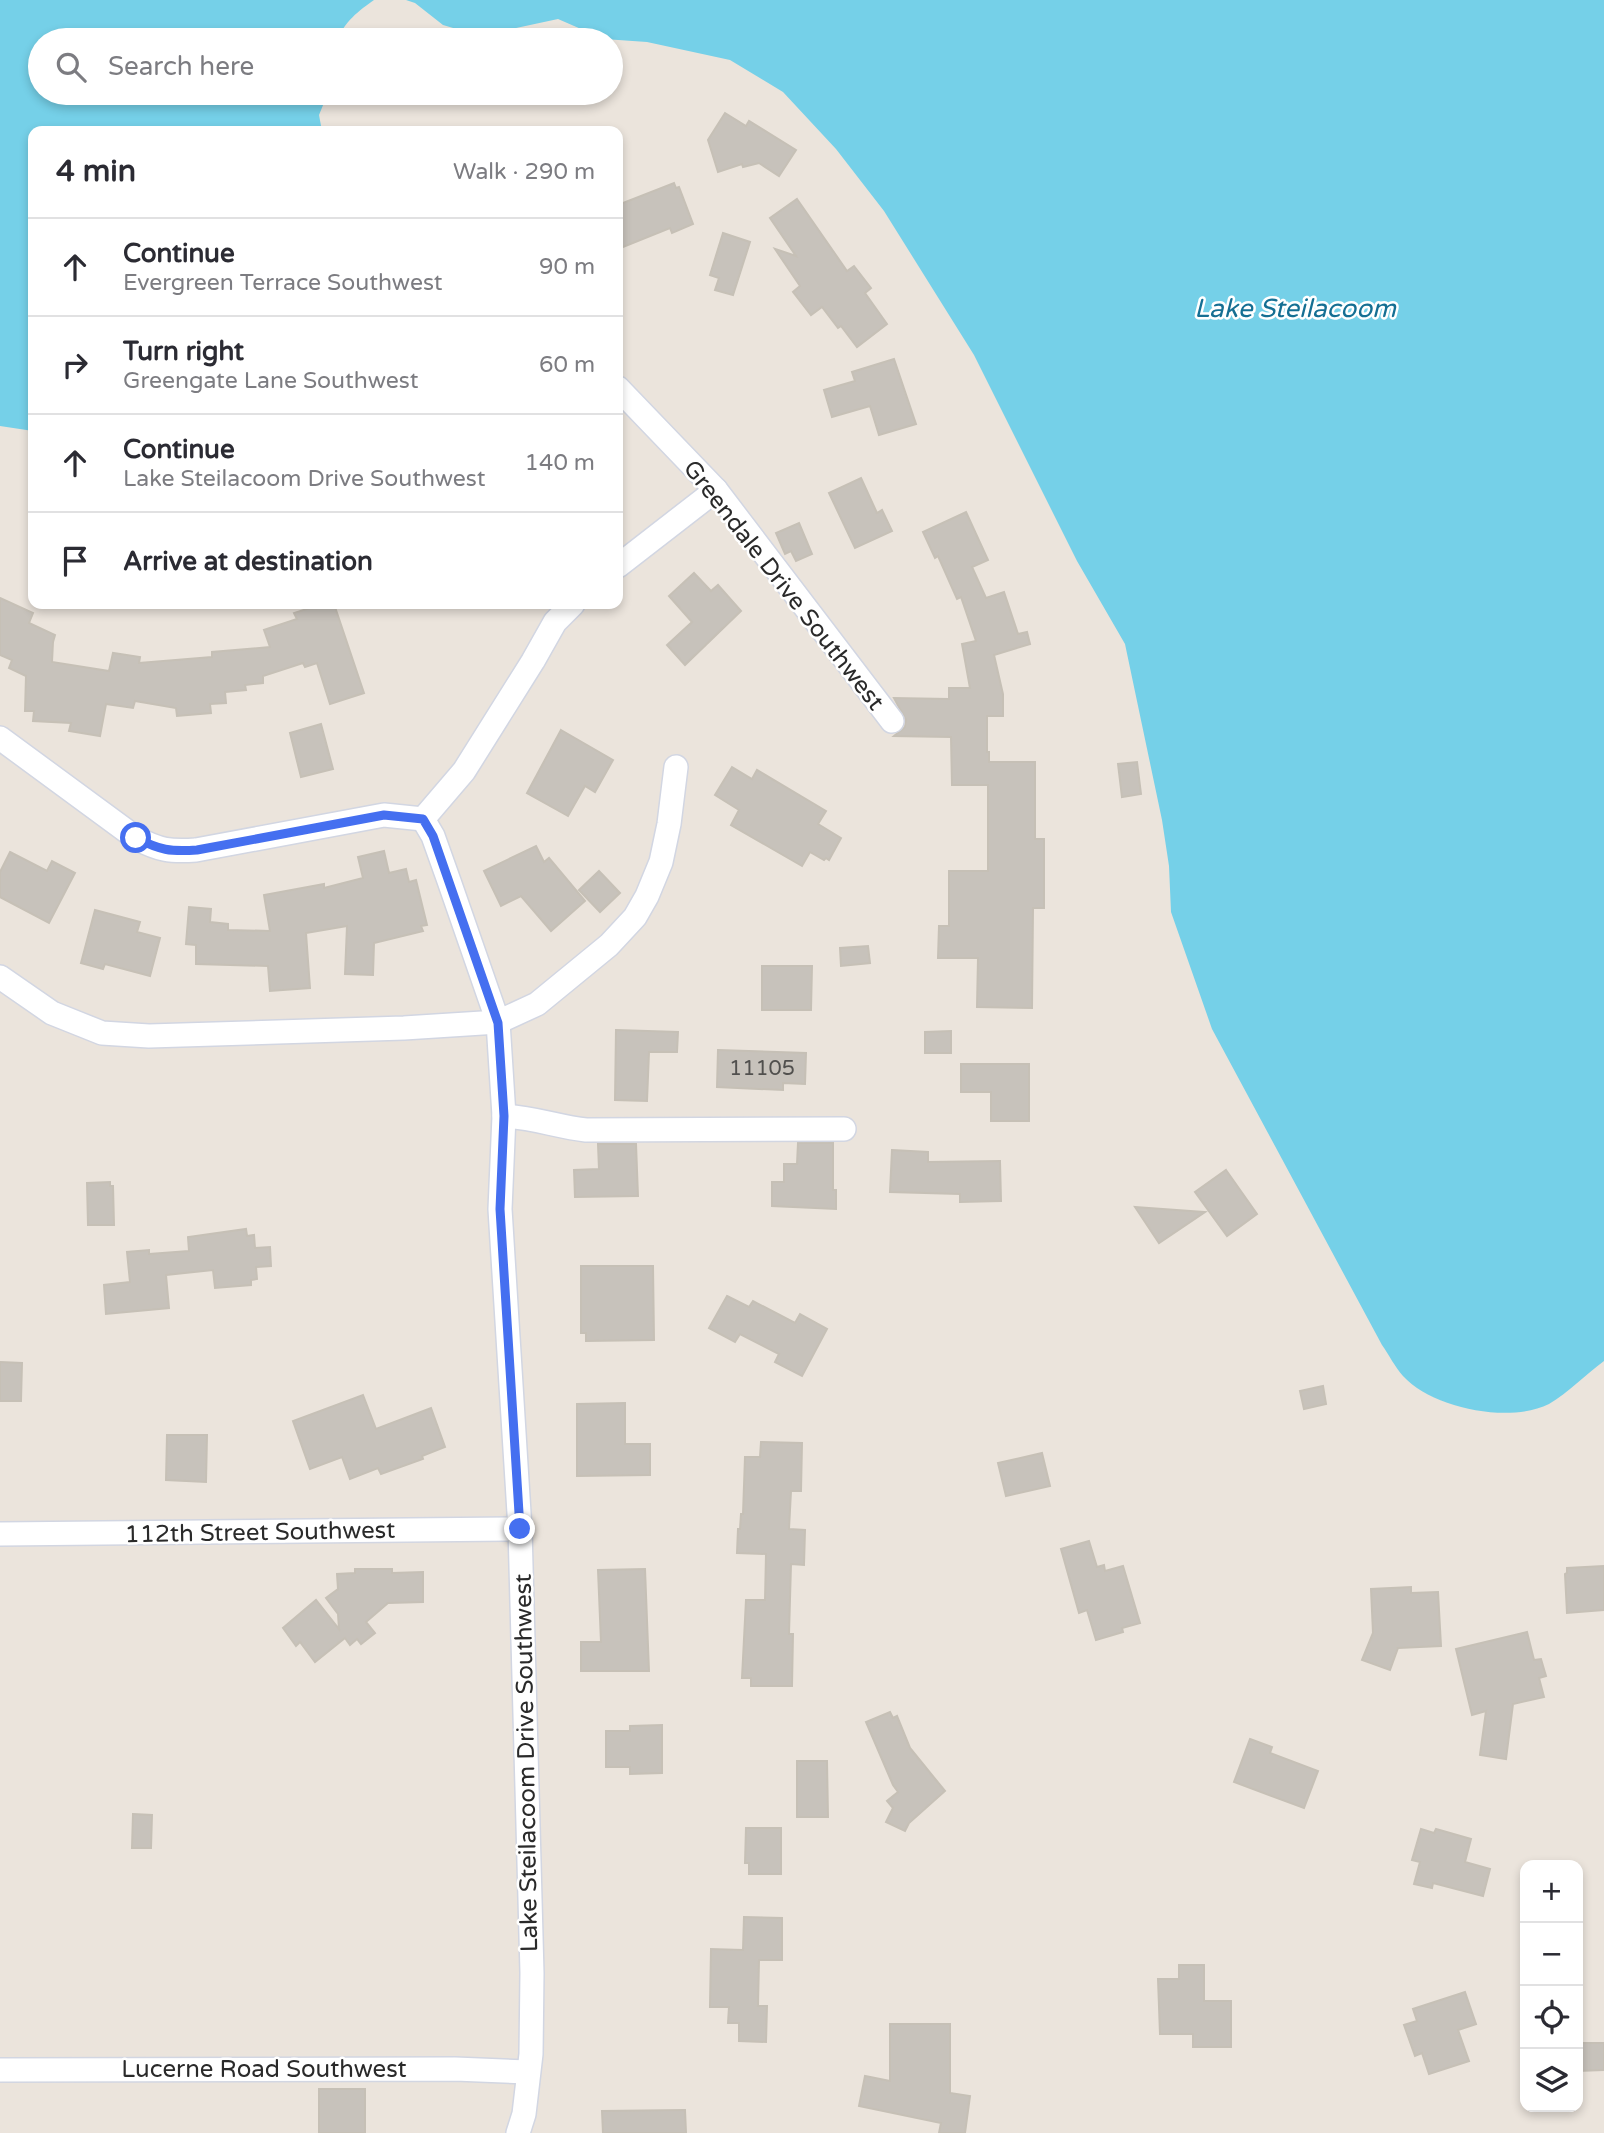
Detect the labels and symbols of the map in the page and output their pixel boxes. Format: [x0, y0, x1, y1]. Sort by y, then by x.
water label: Lake Steilacoom [1194, 293, 1397, 324]
street label: Greendale Drive Southwest [677, 455, 890, 716]
route start [120, 822, 151, 853]
house number: 11105 [729, 1056, 795, 1081]
route end [504, 1513, 535, 1544]
street label: 112th Street Southwest [124, 1516, 396, 1549]
street label: Lake Steilacoom Drive Southwest [509, 1574, 544, 1952]
street label: Lucerne Road Southwest [121, 2055, 407, 2084]

